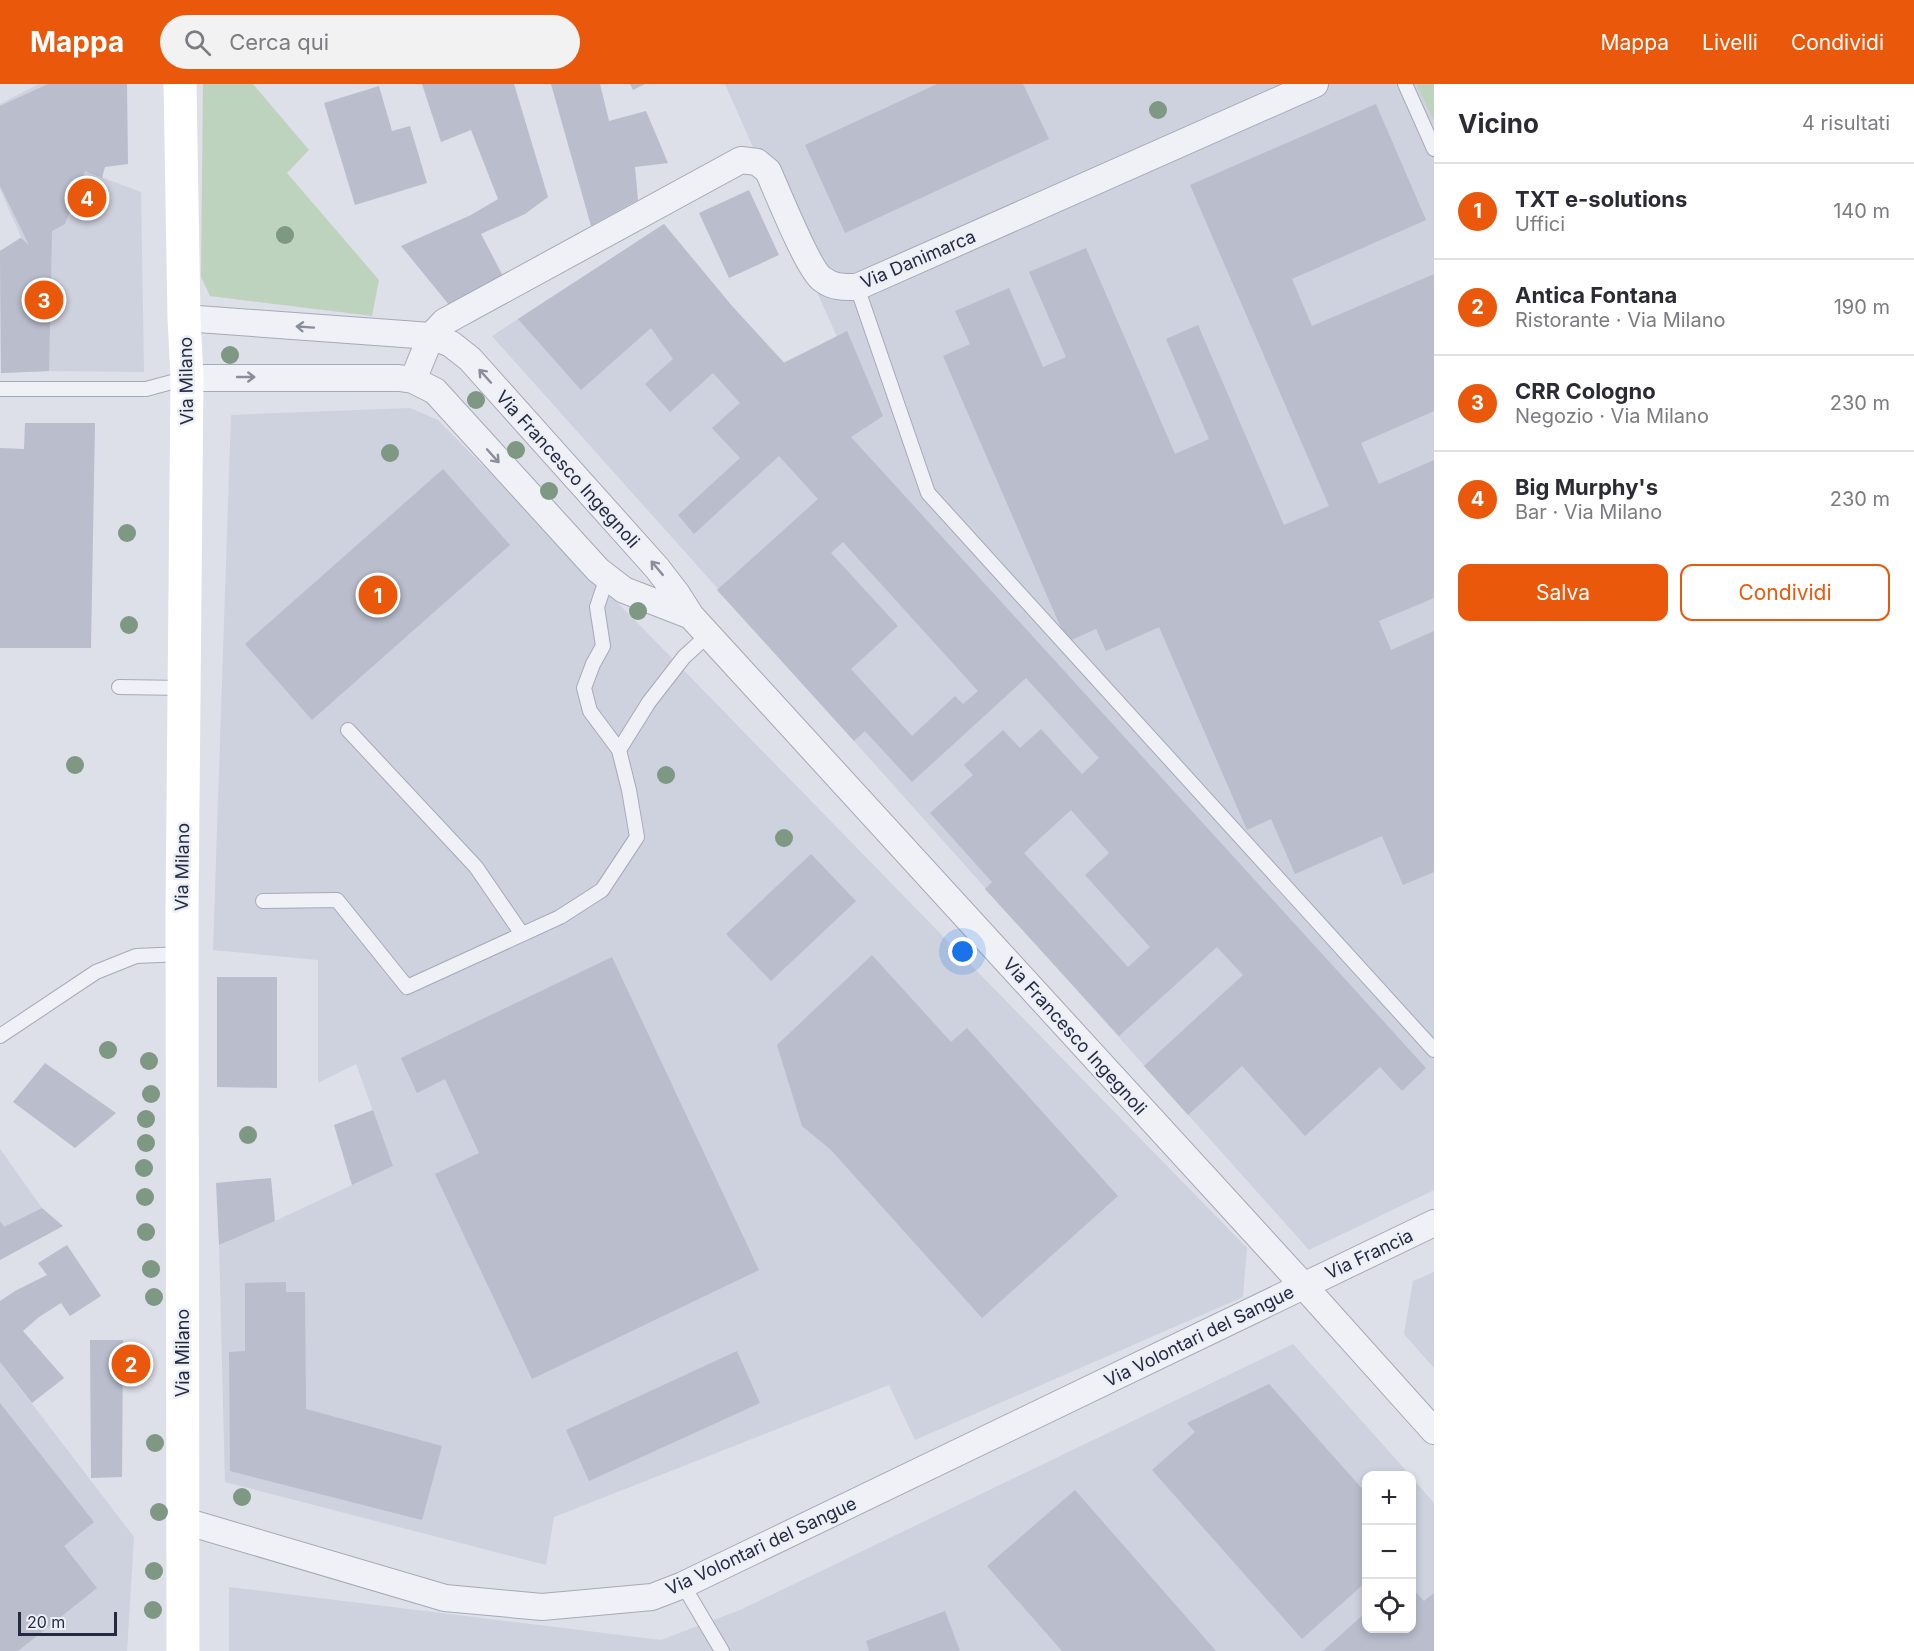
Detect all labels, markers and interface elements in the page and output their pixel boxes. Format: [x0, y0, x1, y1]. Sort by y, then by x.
search box [160, 15, 580, 69]
text: Mappa [30, 25, 124, 59]
icon: search [181, 26, 214, 59]
text: Cerca qui [229, 29, 329, 55]
text: Mappa [1601, 30, 1669, 55]
text: Livelli [1702, 30, 1758, 55]
text: Condividi [1791, 30, 1884, 55]
text: Vicino [1458, 108, 1539, 139]
text: 4 risultati [1802, 111, 1890, 135]
pin: 4 [68, 176, 106, 220]
text: TXT e-solutions [1515, 186, 1687, 212]
text: 1 [1473, 199, 1482, 223]
text: 140 m [1833, 199, 1890, 223]
text: Uffici [1515, 212, 1565, 236]
street label: Via Danimarca [857, 225, 979, 293]
pin: 3 [24, 278, 63, 322]
text: Antica Fontana [1515, 282, 1677, 308]
text: 2 [1471, 295, 1484, 319]
text: 190 m [1834, 295, 1890, 319]
text: Ristorante · Via Milano [1515, 308, 1726, 332]
one-way arrow [295, 321, 315, 332]
street label: Via Milano [175, 337, 197, 425]
one-way arrow [478, 369, 492, 384]
one-way arrow [235, 371, 255, 383]
text: CRR Cologno [1515, 378, 1656, 404]
street label: Via Francesco Ingegnoli [492, 386, 644, 552]
text: 3 [1471, 391, 1484, 415]
text: 230 m [1830, 391, 1890, 415]
text: Negozio · Via Milano [1515, 404, 1709, 428]
one-way arrow [486, 448, 500, 463]
text: Big Murphy's [1515, 474, 1658, 500]
text: 4 [1471, 487, 1484, 511]
text: 230 m [1830, 487, 1890, 511]
text: Bar · Via Milano [1515, 500, 1662, 524]
one-way arrow [650, 561, 664, 576]
button: Salva [1458, 564, 1668, 621]
button: Condividi [1680, 564, 1890, 621]
pin: 1 [358, 572, 398, 618]
street label: Via Milano [171, 823, 193, 911]
your location [948, 937, 977, 966]
street label: Via Francesco Ingegnoli [999, 953, 1151, 1119]
street label: Via Francia [1322, 1225, 1416, 1283]
street label: Via Volontari del Sangue [1101, 1281, 1297, 1391]
street label: Via Milano [172, 1309, 193, 1397]
pin: 2 [112, 1342, 150, 1386]
map controls [1362, 1471, 1416, 1633]
button: + [1362, 1471, 1416, 1525]
street label: Via Volontari del Sangue [662, 1493, 860, 1599]
button: − [1362, 1525, 1416, 1579]
button: locate [1362, 1579, 1416, 1633]
scale bar [18, 1609, 117, 1636]
text: 20 m [27, 1612, 65, 1632]

